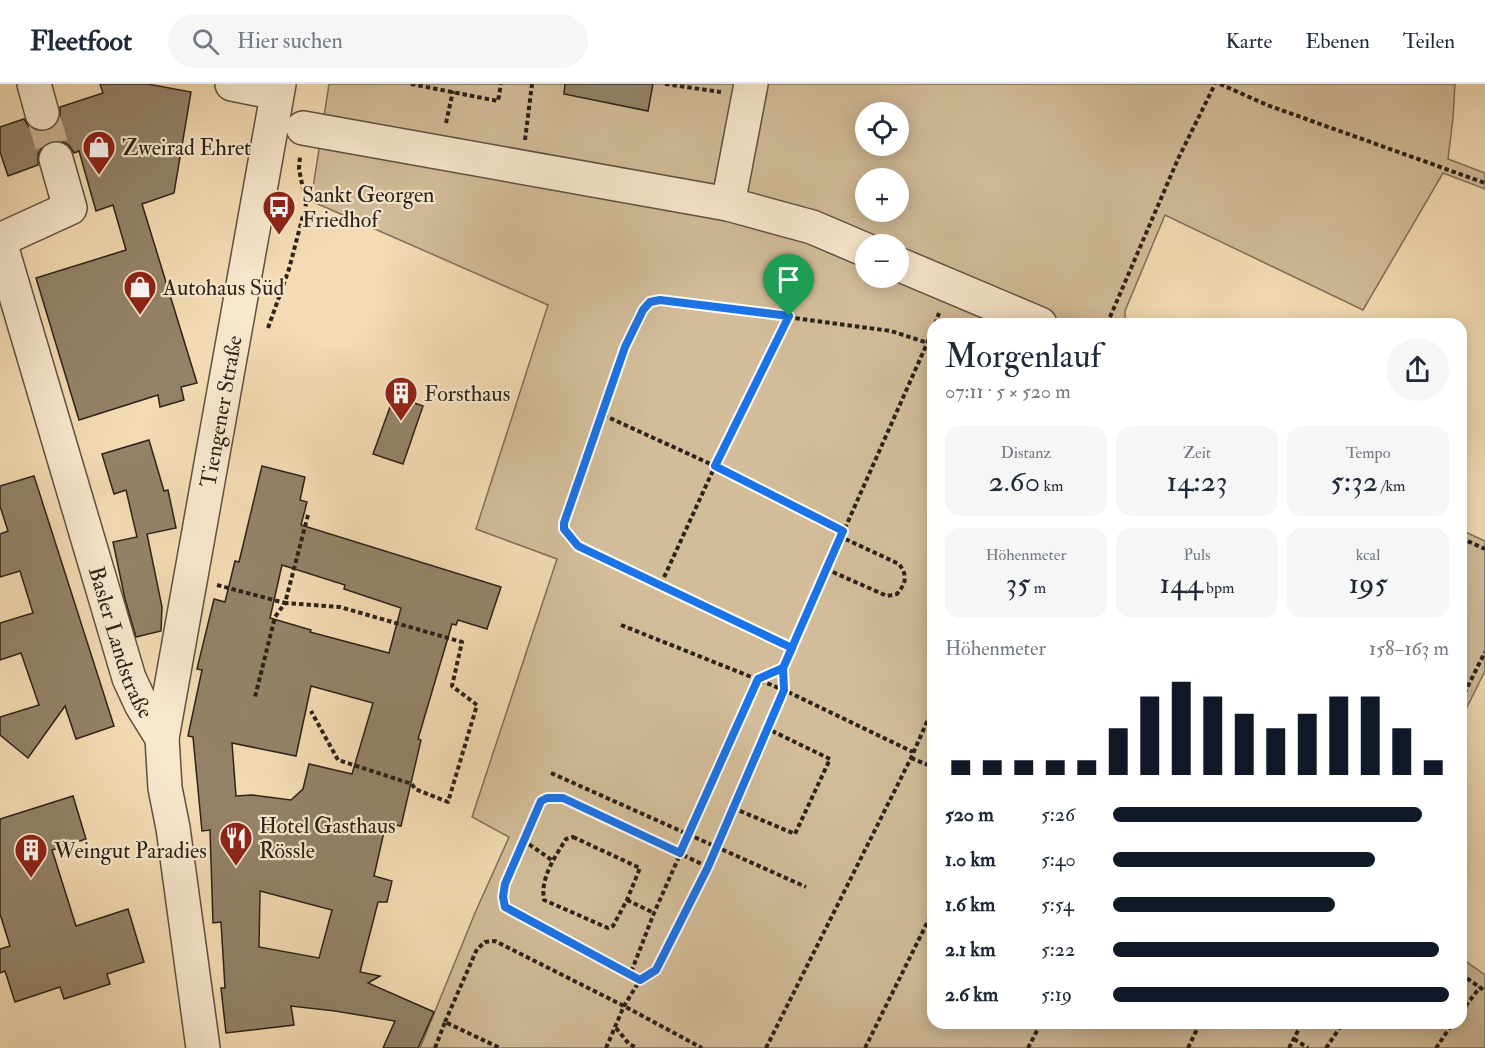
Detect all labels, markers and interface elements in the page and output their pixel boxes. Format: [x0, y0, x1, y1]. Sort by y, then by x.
search box [168, 14, 588, 68]
text: Fleetfoot [30, 24, 132, 59]
icon: search [189, 25, 222, 58]
text: Hier suchen [237, 27, 343, 55]
text: Karte [1225, 28, 1272, 55]
text: Ebenen [1305, 28, 1370, 55]
text: Teilen [1403, 28, 1455, 55]
map controls [855, 102, 909, 288]
button: locate [855, 102, 909, 156]
shop icon: Zweirad Ehret [81, 129, 117, 176]
place label: Zweirad Ehret [122, 134, 251, 162]
button: + [855, 168, 909, 222]
place label: Sankt Georgen Friedhof [302, 181, 434, 234]
bus stop icon: Sankt Georgen Friedhof [261, 189, 297, 236]
button: − [855, 234, 909, 288]
pin [763, 254, 814, 316]
icon: arrive [772, 263, 805, 296]
shop icon: Autohaus Süd [122, 269, 158, 316]
place label: Autohaus Süd [162, 274, 284, 302]
street label: Tiengener Straße [194, 333, 249, 489]
text: Morgenlauf [945, 336, 1101, 377]
button: share [1386, 338, 1449, 401]
building icon: Forsthaus [383, 375, 419, 422]
text: 07:11 · 5 × 520 m [945, 379, 1071, 404]
place label: Forsthaus [424, 380, 510, 408]
text: Distanz [1001, 443, 1051, 463]
text: Zeit [1183, 443, 1211, 463]
text: Tempo [1346, 443, 1390, 463]
text: 2.60 [989, 463, 1040, 500]
text: 14:23 [1166, 463, 1228, 500]
text: 5:32 [1331, 463, 1378, 500]
text: km [1040, 476, 1063, 496]
text: /km [1378, 476, 1405, 496]
text: Höhenmeter [986, 545, 1066, 565]
text: Puls [1183, 545, 1211, 565]
text: kcal [1356, 545, 1380, 565]
street label: Basler Landstraße [82, 563, 159, 724]
text: 35 [1006, 565, 1030, 602]
text: 144 [1160, 565, 1203, 602]
text: 195 [1348, 565, 1388, 602]
text: m [1030, 578, 1046, 598]
text: bpm [1203, 578, 1234, 598]
text: Höhenmeter [945, 636, 1046, 661]
text: 158–163 m [1369, 636, 1449, 661]
text: 520 m [945, 802, 994, 827]
text: 5:26 [1041, 802, 1075, 827]
place label: Hotel Gasthaus Rössle [259, 812, 396, 865]
restaurant icon: Hotel Gasthaus Rössle [218, 820, 254, 867]
building icon: Weingut Paradies [13, 832, 49, 879]
place label: Weingut Paradies [53, 837, 207, 865]
text: 1.0 km [945, 847, 996, 872]
text: 5:40 [1041, 847, 1076, 872]
text: 1.6 km [945, 892, 995, 917]
text: 5:54 [1041, 892, 1074, 917]
text: 2.1 km [945, 937, 995, 962]
text: 5:22 [1041, 937, 1075, 962]
text: 2.6 km [945, 982, 998, 1007]
text: 5:19 [1041, 982, 1072, 1007]

